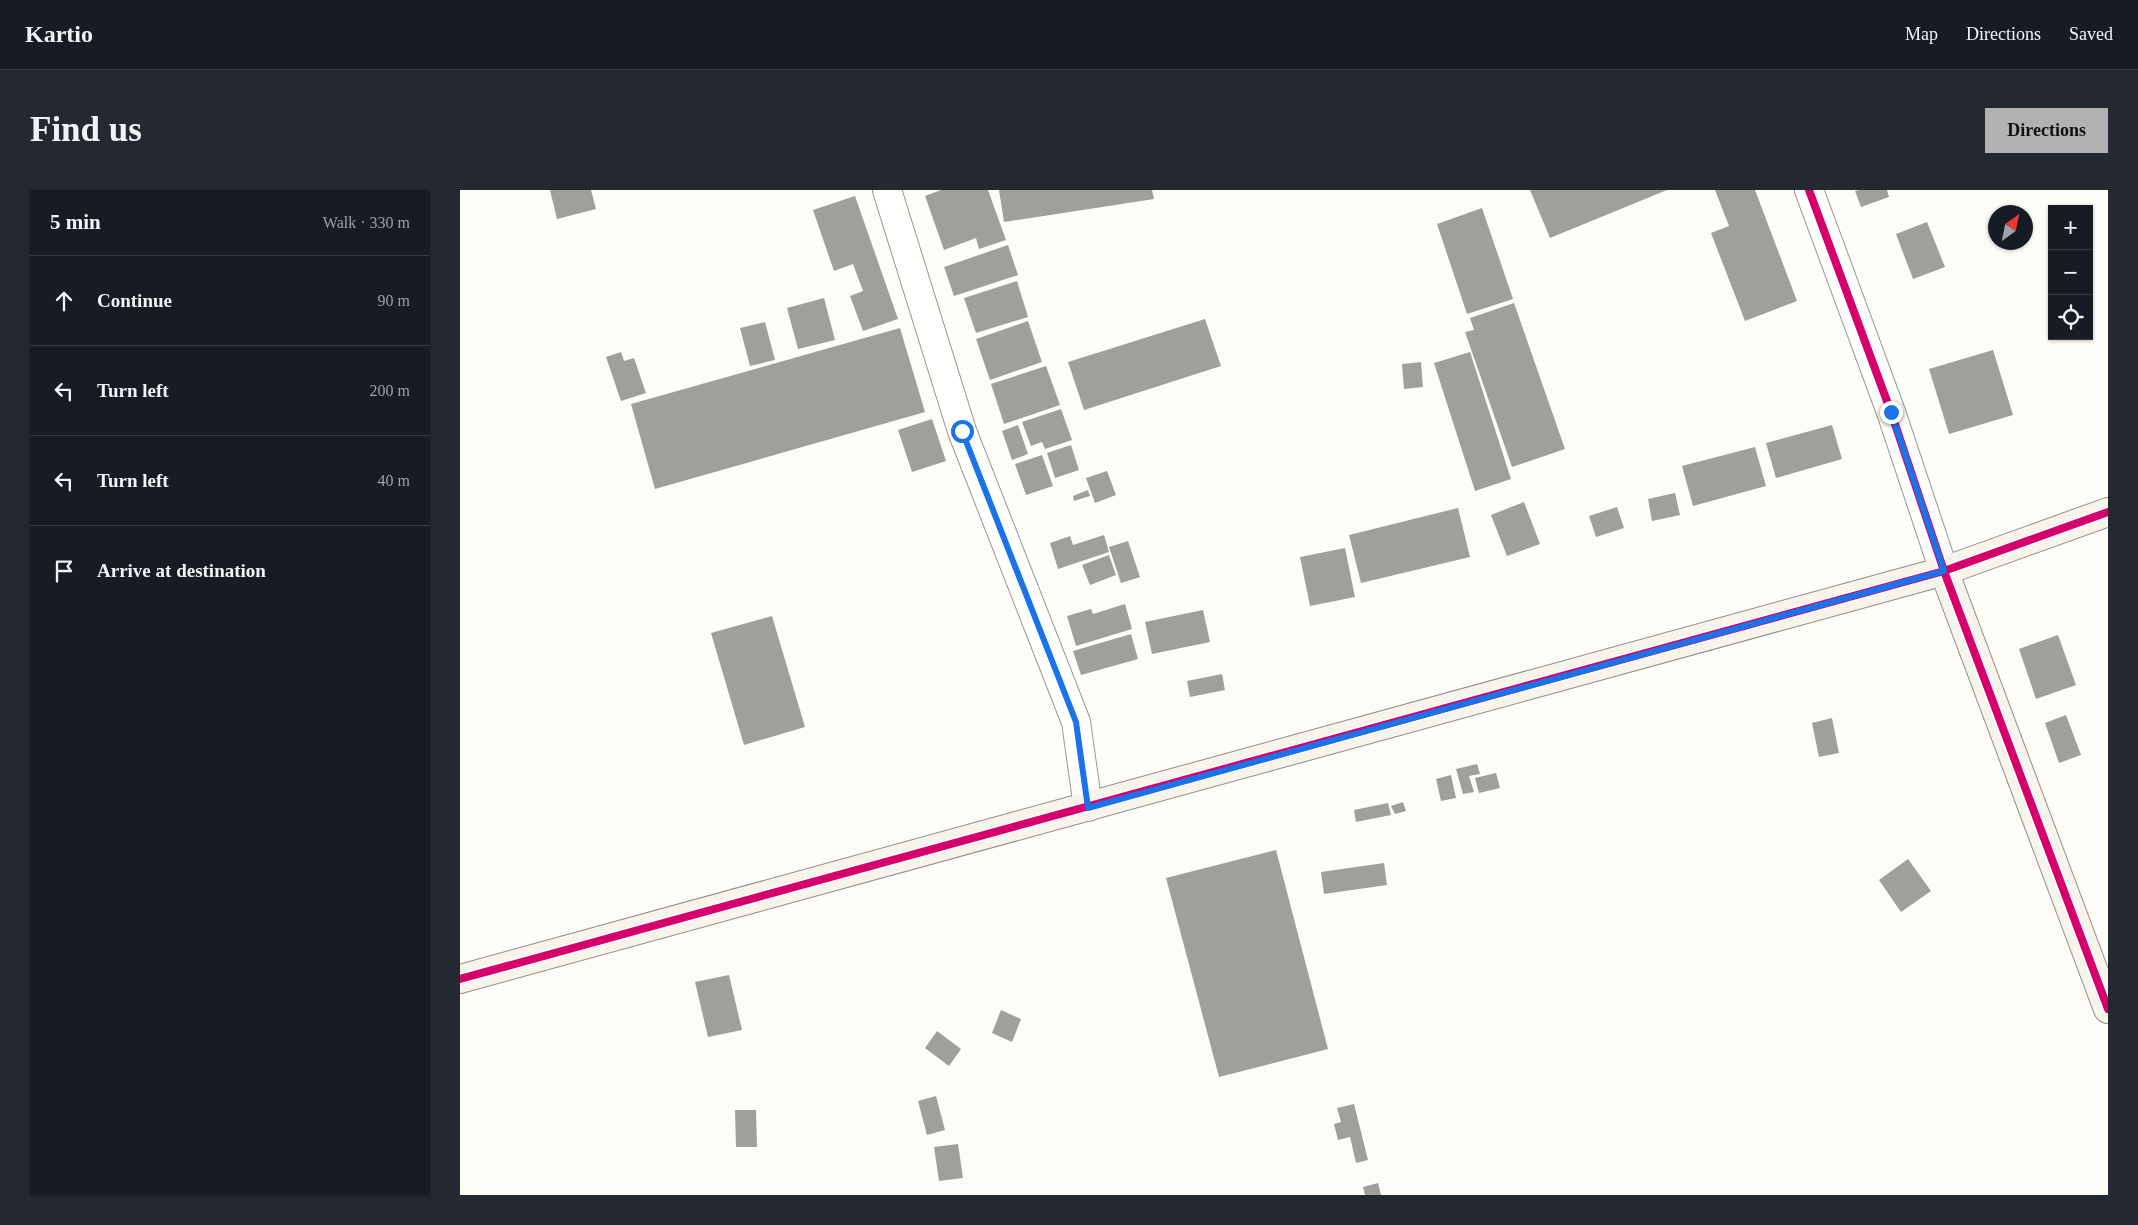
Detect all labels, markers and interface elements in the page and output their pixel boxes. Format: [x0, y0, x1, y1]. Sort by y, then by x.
text: Kartio [25, 21, 93, 47]
text: Map [1905, 24, 1938, 44]
text: Directions [1966, 24, 2041, 44]
text: Saved [2069, 24, 2113, 44]
button: Directions [1985, 108, 2108, 153]
text: Find us [30, 110, 142, 149]
north arrow [1988, 205, 2033, 250]
map controls [2048, 205, 2093, 340]
button: + [2048, 205, 2093, 250]
text: 5 min [50, 210, 101, 234]
text: Walk · 330 m [323, 214, 410, 231]
button: − [2048, 250, 2093, 295]
icon: ahead [50, 287, 78, 315]
text: Continue [97, 290, 172, 311]
text: 90 m [378, 292, 410, 309]
button: locate [2048, 295, 2093, 340]
icon: left [50, 377, 78, 405]
text: Turn left [97, 380, 169, 401]
text: 200 m [370, 382, 410, 399]
route end [1880, 401, 1903, 424]
route start [951, 420, 974, 443]
icon: left [50, 467, 78, 495]
text: Turn left [97, 470, 169, 491]
text: 40 m [378, 472, 410, 489]
icon: arrive [50, 557, 78, 585]
text: Arrive at destination [97, 560, 266, 581]

